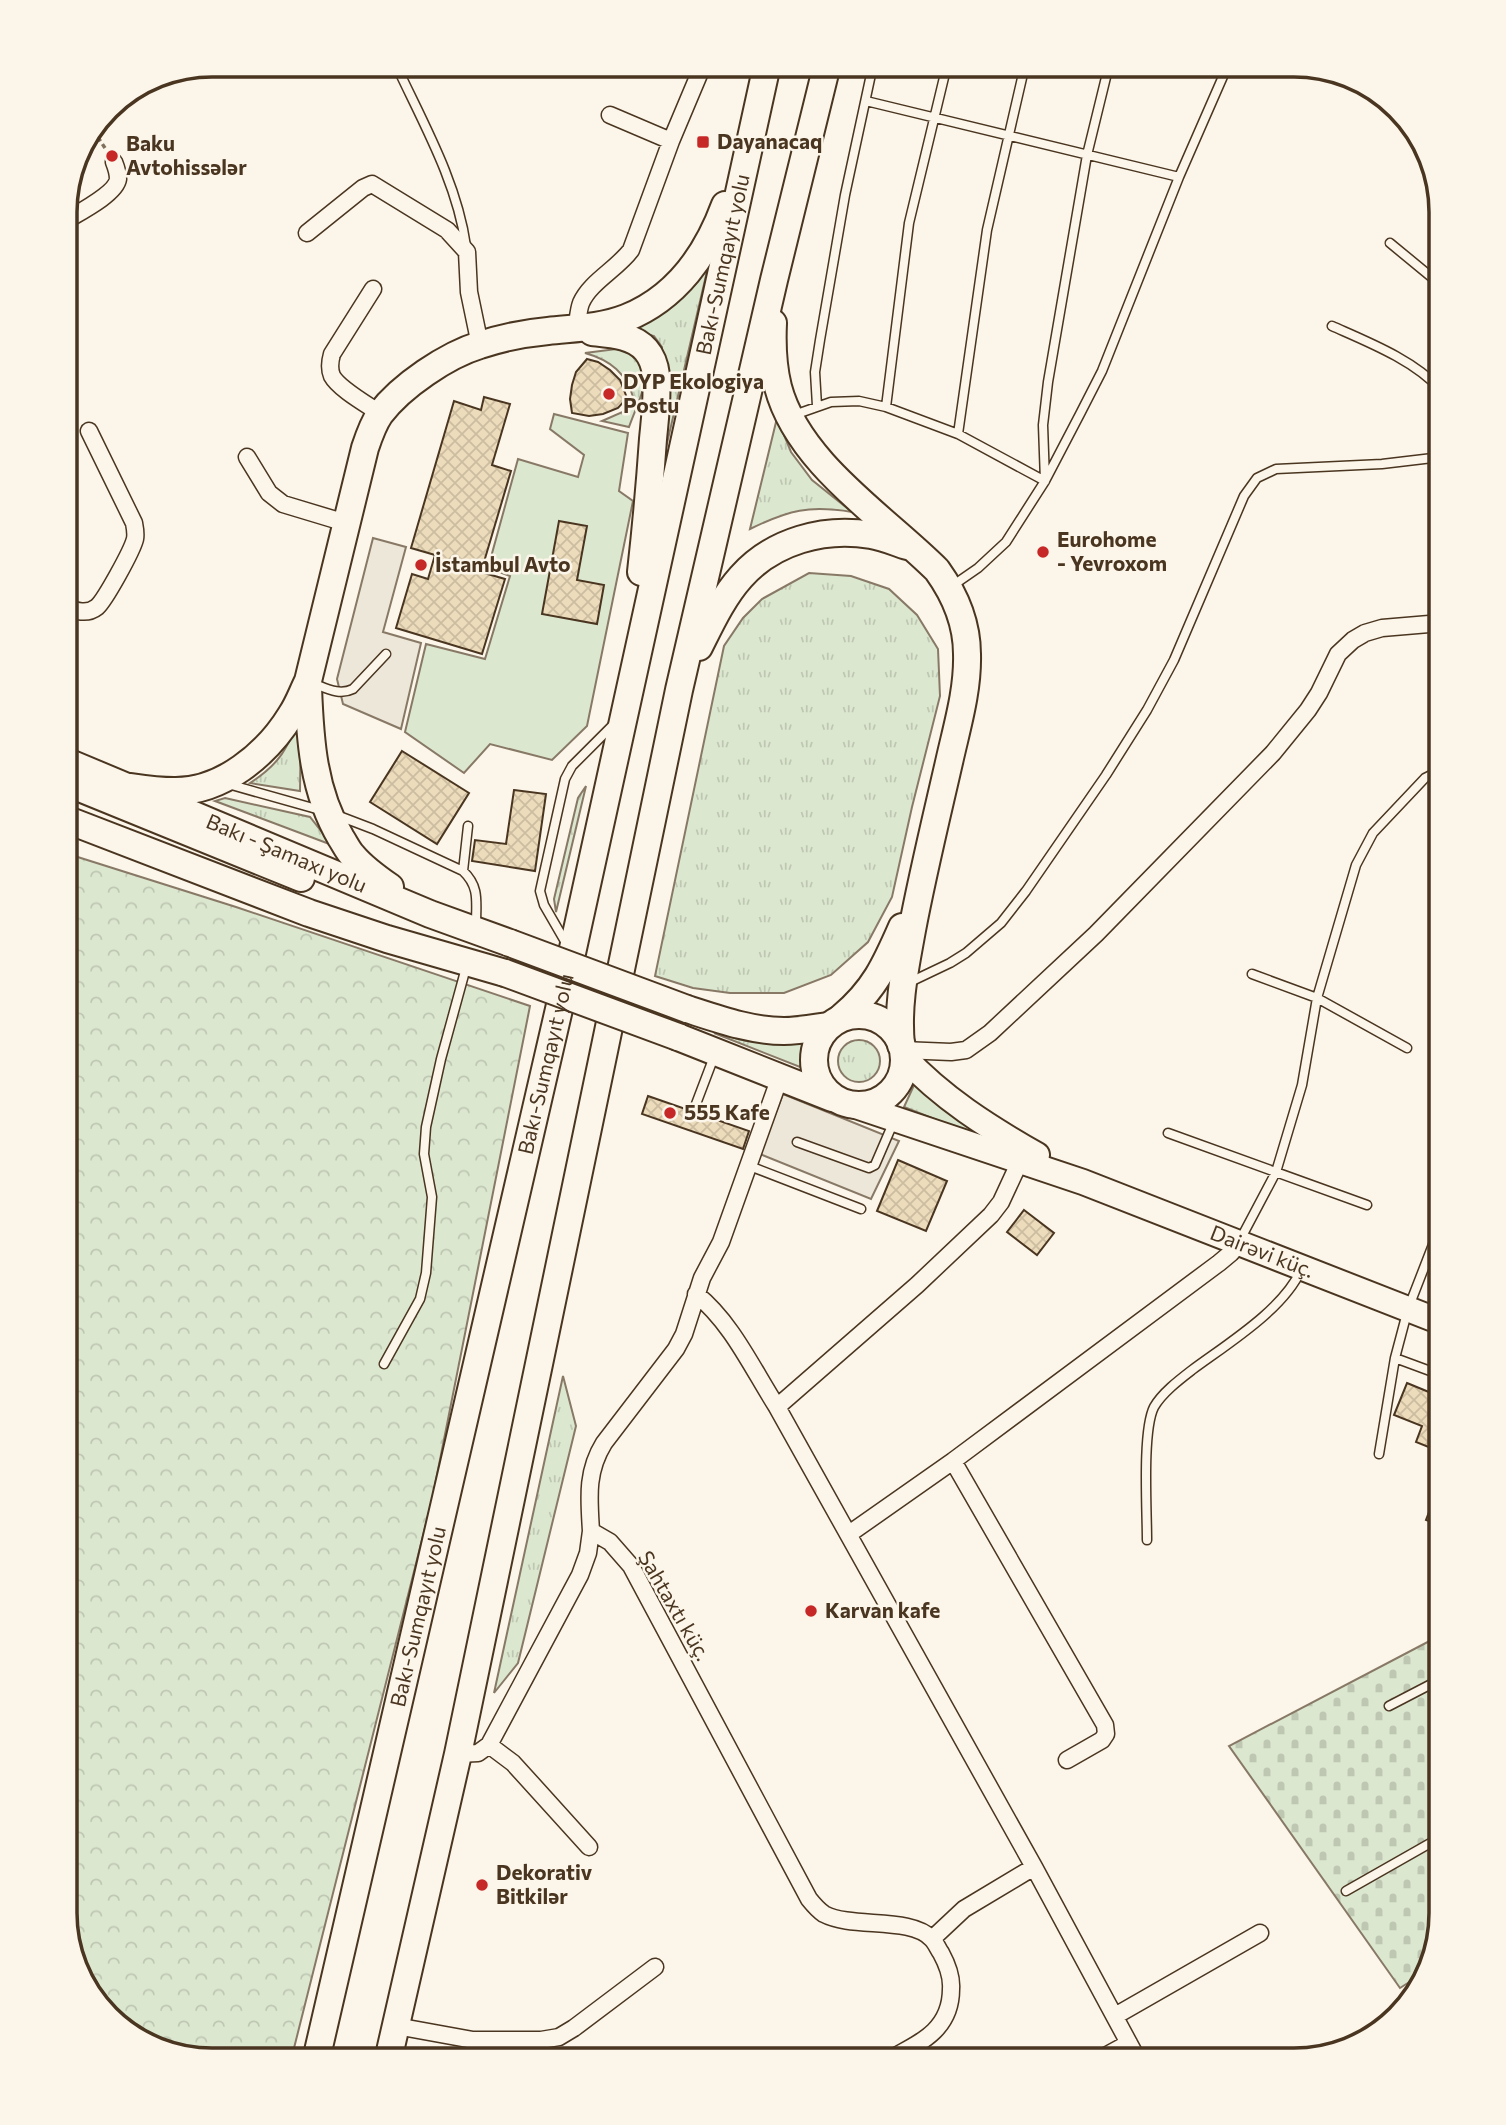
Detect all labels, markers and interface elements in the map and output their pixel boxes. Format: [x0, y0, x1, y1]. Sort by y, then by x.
place label: Dayanacaq [717, 128, 822, 153]
place label: Baku Avtohissələr [126, 130, 247, 179]
marker: Dayanacaq [695, 134, 711, 150]
marker: Baku Avtohissələr [104, 148, 120, 164]
street label: Bakı-Sumqayıt yolu [690, 171, 754, 357]
place label: DYP Ekologiya Postu [623, 368, 764, 417]
marker: DYP Ekologiya Postu [601, 386, 617, 402]
place label: Eurohome - Yevroxom [1057, 526, 1167, 575]
marker: Eurohome - Yevroxom [1035, 544, 1051, 560]
place label: İstambul Avto [435, 551, 570, 576]
marker: İstambul Avto [413, 557, 429, 573]
street label: Bakı - Şamaxı yolu [203, 808, 371, 897]
street label: Bakı-Sumqayıt yolu [512, 971, 578, 1157]
place label: 555 Kafe [684, 1099, 770, 1124]
marker: 555 Kafe [662, 1105, 678, 1121]
street label: Dairəvi küç. [1207, 1219, 1318, 1282]
street label: Bakı-Sumqayıt yolu [384, 1524, 450, 1709]
street label: Şahtaxtı küç. [634, 1546, 717, 1665]
place label: Karvan kafe [825, 1597, 940, 1622]
marker: Karvan kafe [803, 1603, 819, 1619]
place label: Dekorativ Bitkilər [496, 1859, 593, 1908]
marker: Dekorativ Bitkilər [474, 1877, 490, 1893]

